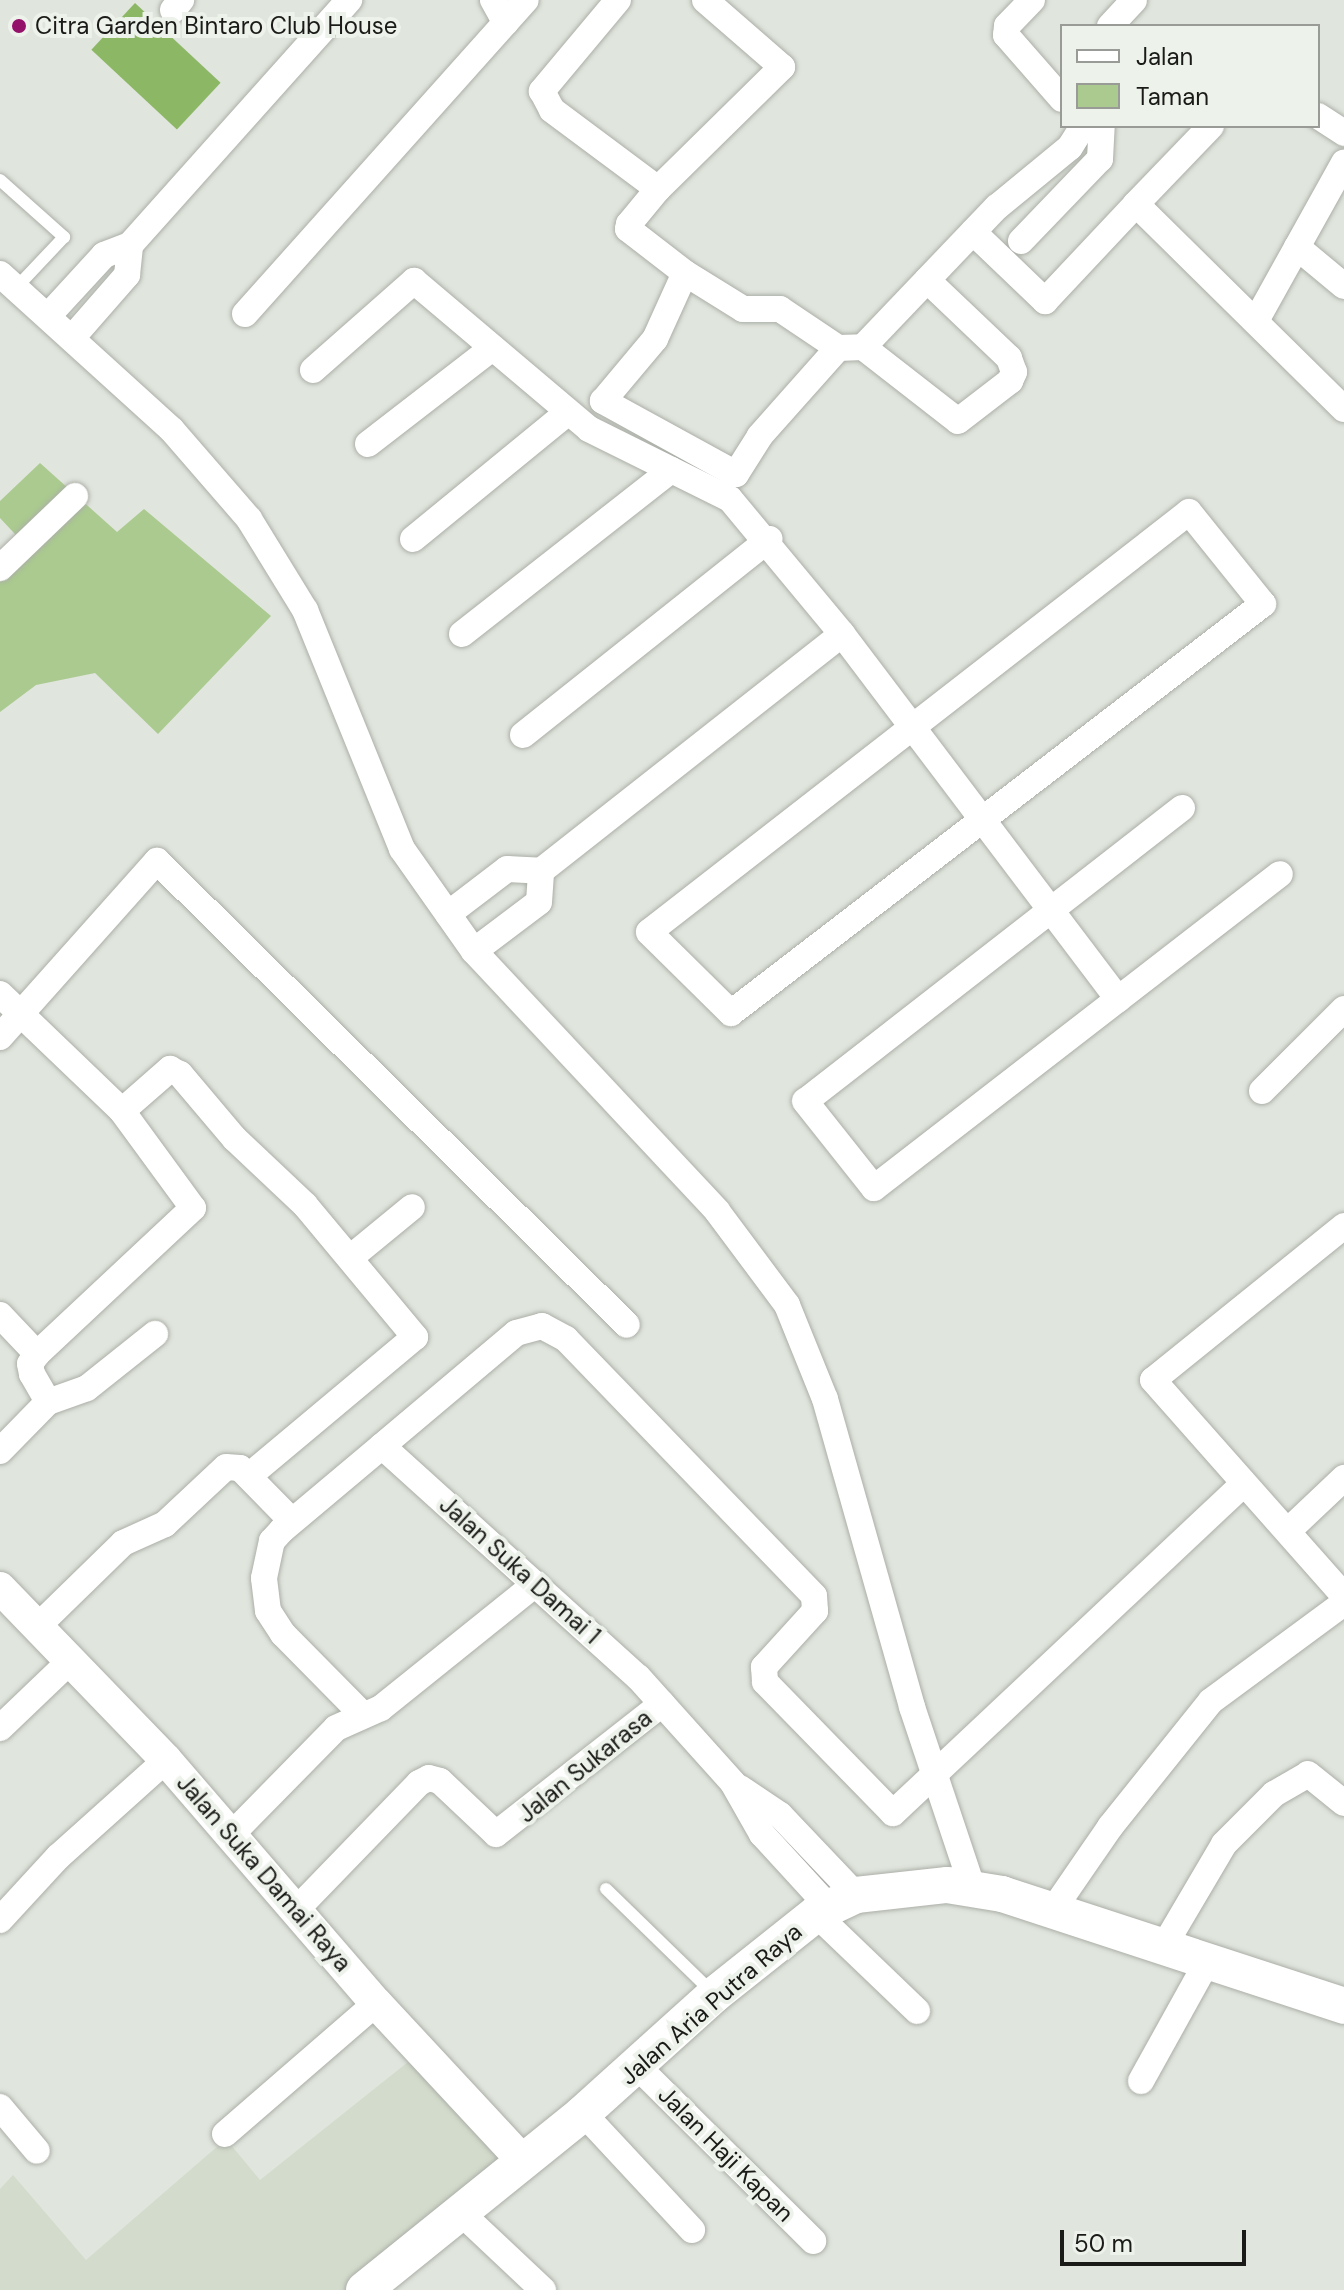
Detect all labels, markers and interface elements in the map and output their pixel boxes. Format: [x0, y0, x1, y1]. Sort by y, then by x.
place label: Citra Garden Bintaro Club House [35, 12, 397, 40]
marker: Citra Garden Bintaro Club House [10, 17, 28, 35]
legend [1060, 24, 1320, 128]
text: Jalan [1136, 41, 1193, 72]
text: Taman [1136, 81, 1209, 112]
street label: Jalan Suka Damai 1 [434, 1490, 606, 1650]
street label: Jalan Sukarasa [512, 1703, 658, 1829]
street label: Jalan Suka Damai Raya [171, 1769, 357, 1977]
street label: Jalan Aria Putra Raya [614, 1917, 808, 2091]
street label: Jalan Haji Kapan [652, 2080, 800, 2228]
scale bar [1064, 2214, 1250, 2264]
text: 50 m [1074, 2228, 1133, 2259]

